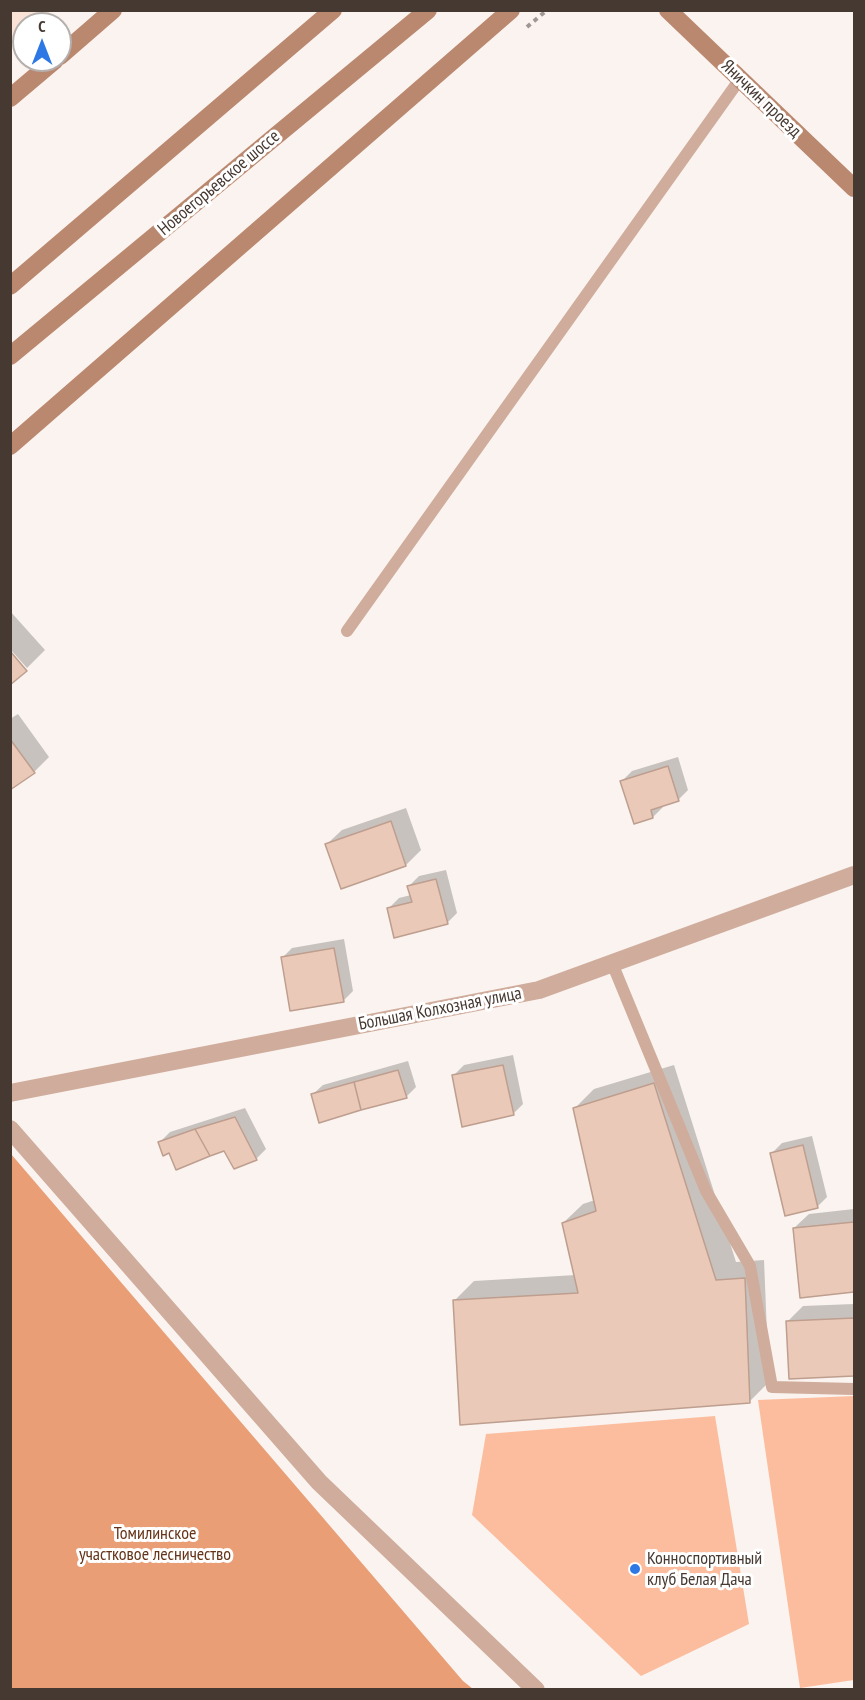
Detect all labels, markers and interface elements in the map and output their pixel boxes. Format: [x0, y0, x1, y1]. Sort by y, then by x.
north arrow [12, 12, 72, 72]
text: С [38, 16, 46, 36]
street label: Яничкин проезд [717, 56, 805, 142]
street label: Новоегорьевское шоссе [154, 126, 284, 240]
street label: Большая Колхозная улица [357, 983, 523, 1035]
park label: Томилинское участковое лесничество [79, 1523, 231, 1565]
place label: Конноспортивный клуб Белая Дача [647, 1548, 762, 1590]
marker: Конноспортивный клуб Белая Дача [628, 1562, 642, 1576]

